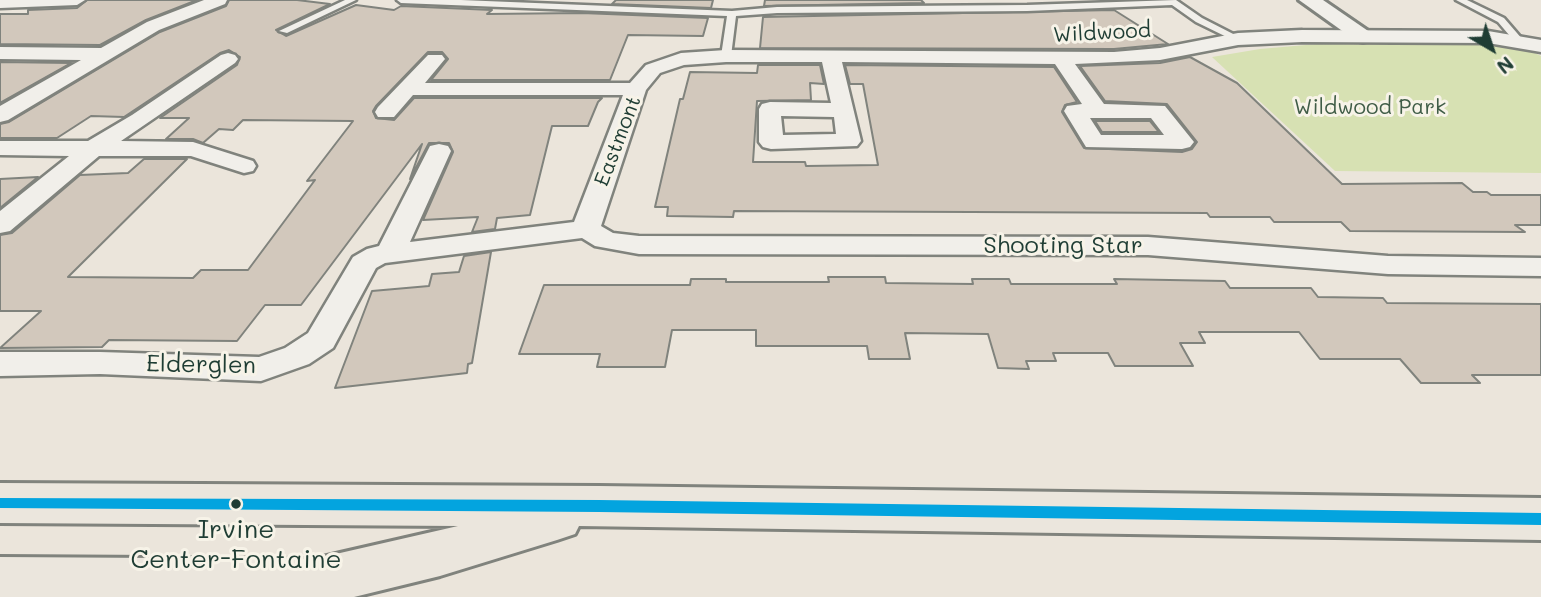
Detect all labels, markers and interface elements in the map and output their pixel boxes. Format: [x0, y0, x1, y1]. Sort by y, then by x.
north arrow [1457, 14, 1527, 84]
street label: Wildwood [1052, 18, 1152, 48]
text: N [1492, 51, 1519, 80]
street label: Eastmont [589, 92, 647, 190]
park label: Wildwood Park [1294, 95, 1446, 121]
street label: Shooting Star [983, 232, 1143, 260]
street label: Elderglen [146, 350, 256, 380]
marker: Irvine Center-Fontaine [229, 497, 243, 511]
place label: Irvine Center-Fontaine [130, 514, 342, 576]

